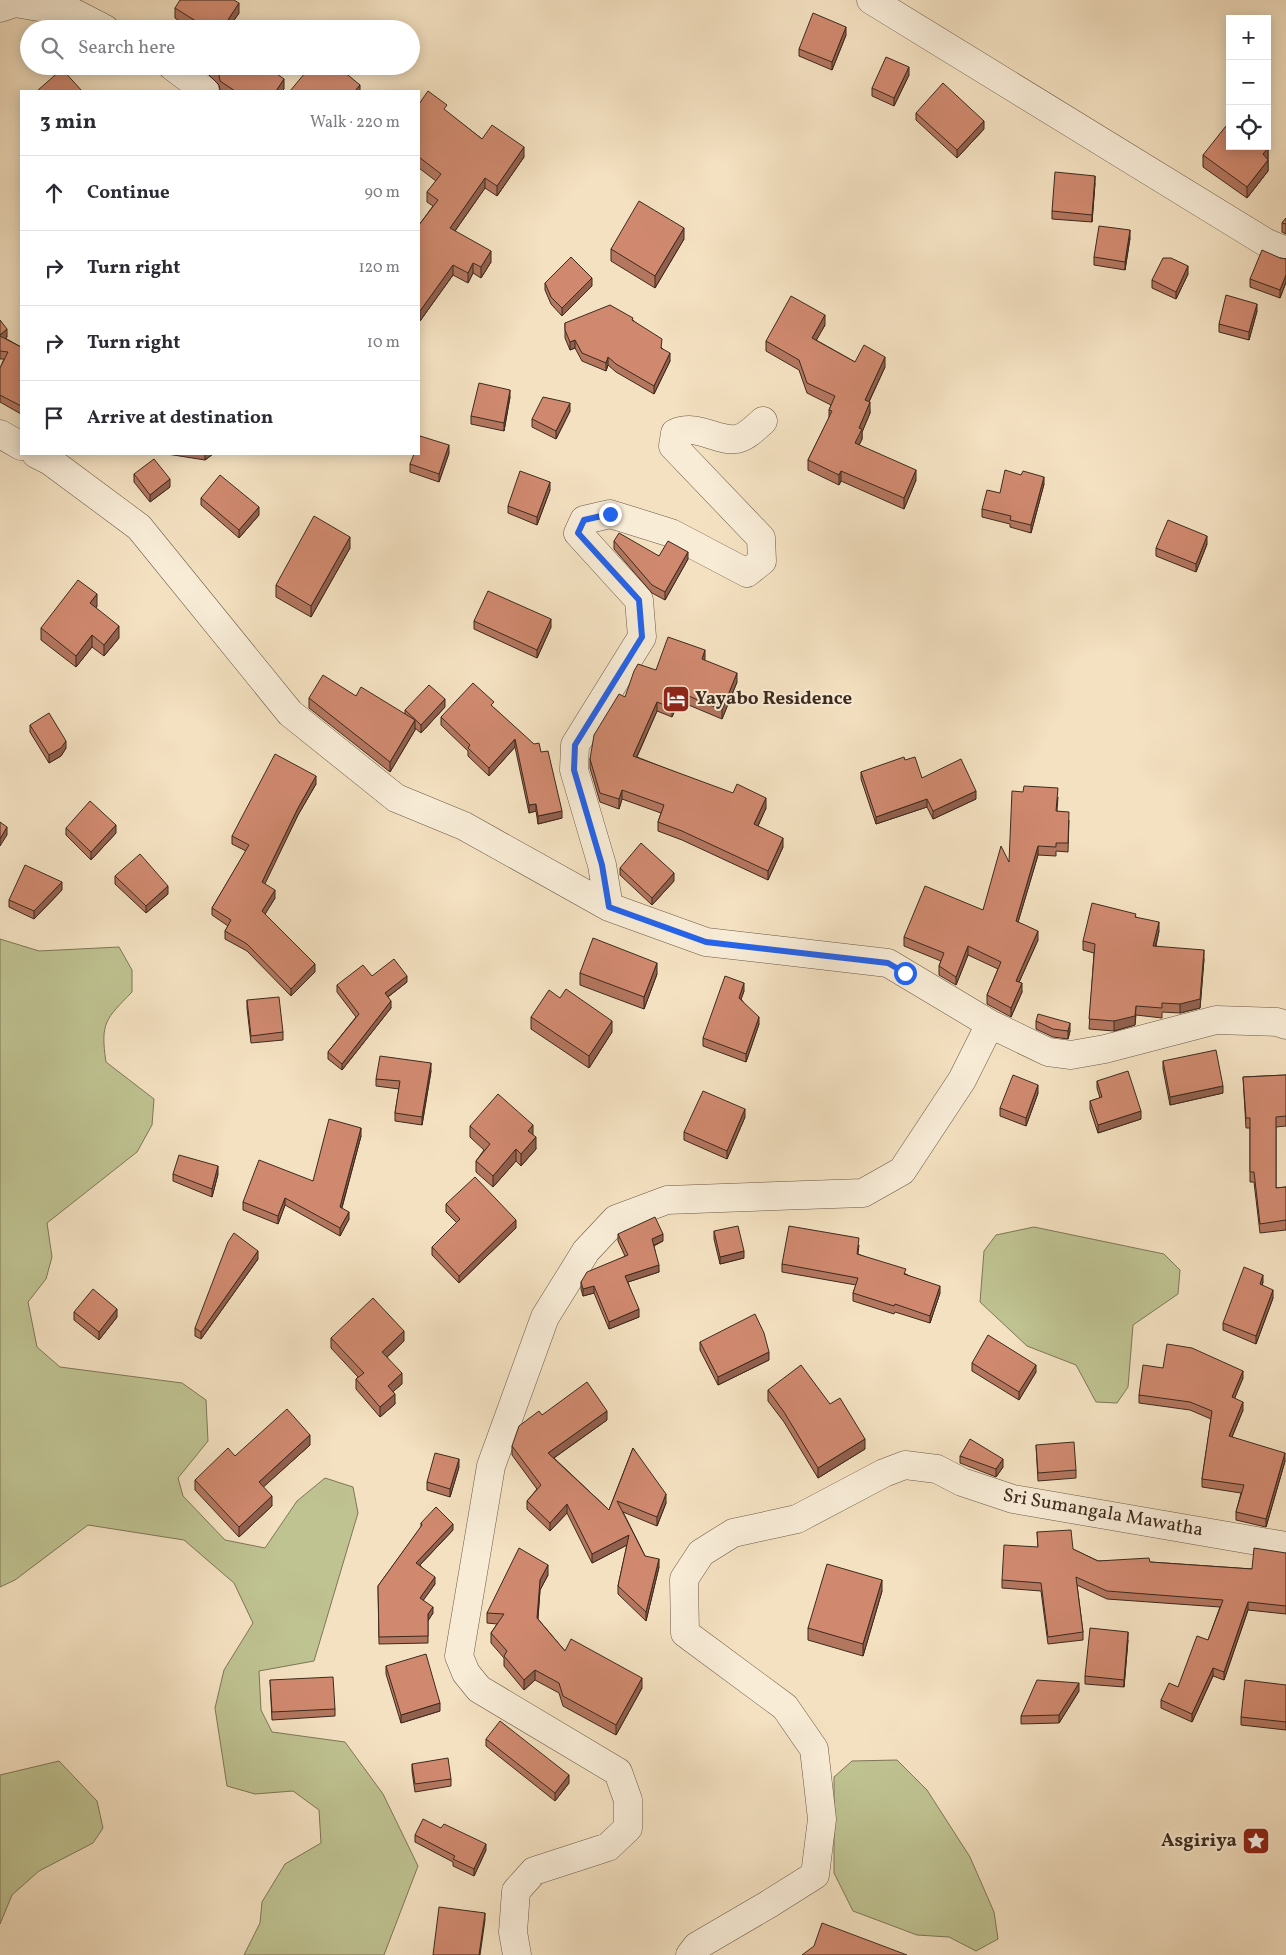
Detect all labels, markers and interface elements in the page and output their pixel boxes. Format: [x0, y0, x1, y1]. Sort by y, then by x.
map controls [1226, 15, 1271, 150]
button: + [1226, 15, 1271, 60]
search box [20, 20, 420, 75]
icon: search [38, 34, 66, 62]
text: Search here [78, 35, 175, 61]
button: − [1226, 60, 1271, 105]
button: locate [1226, 105, 1271, 150]
text: 3 min [40, 108, 96, 137]
text: Walk · 220 m [310, 112, 400, 134]
icon: ahead [40, 179, 68, 207]
text: Continue [87, 180, 170, 206]
text: 90 m [364, 182, 400, 204]
icon: right [40, 254, 68, 282]
text: Turn right [87, 255, 180, 281]
text: 120 m [358, 257, 400, 279]
icon: right [40, 329, 68, 357]
text: Turn right [87, 330, 180, 356]
text: 10 m [367, 332, 400, 354]
icon: arrive [40, 404, 68, 432]
text: Arrive at destination [87, 405, 273, 431]
route end [599, 503, 622, 526]
hotel icon: Yayabo Residence [661, 684, 691, 714]
place label: Yayabo Residence [695, 686, 852, 712]
route start [894, 962, 917, 985]
street label: Sri Sumangala Mawatha [1001, 1483, 1205, 1543]
place icon: Asgiriya [1241, 1826, 1271, 1856]
place label: Asgiriya [1161, 1828, 1237, 1854]

